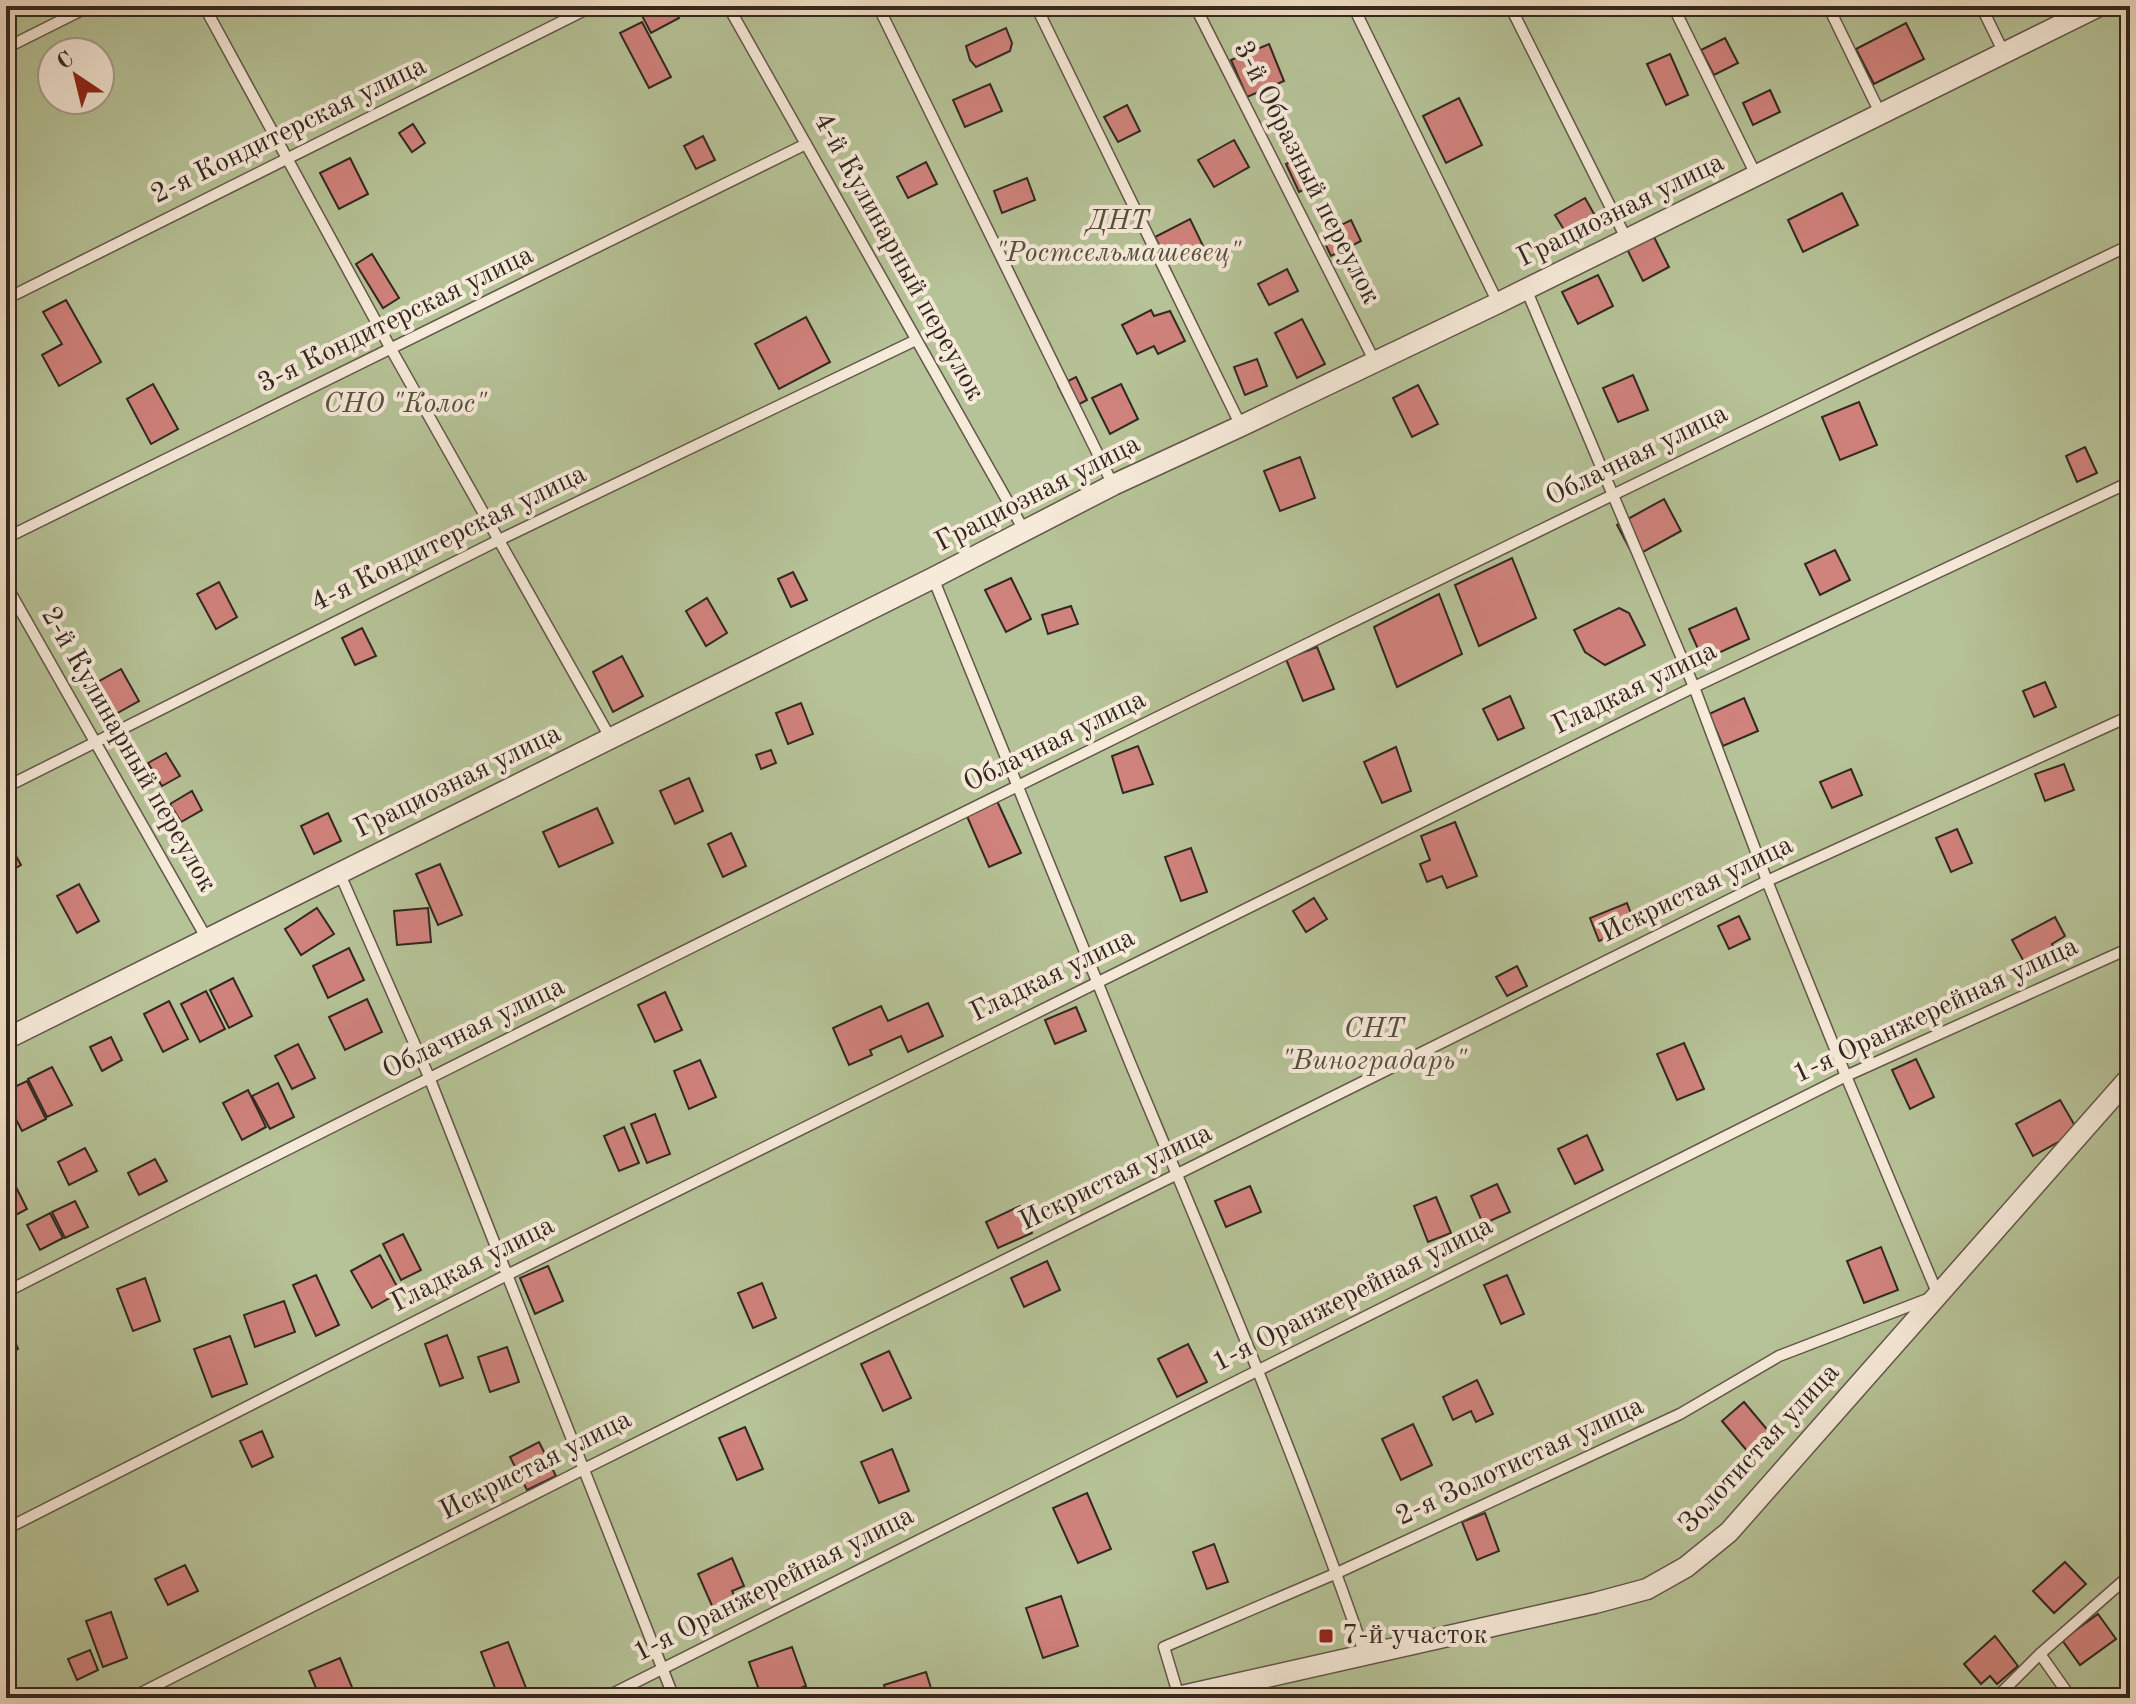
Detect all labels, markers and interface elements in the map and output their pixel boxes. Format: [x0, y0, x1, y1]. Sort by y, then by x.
north arrow [36, 36, 116, 116]
street label: 3-й Образный переулок [1227, 37, 1385, 309]
text: С [53, 48, 78, 74]
street label: 2-я Кондитерская улица [147, 52, 431, 210]
street label: 4-й Кулинарный переулок [807, 109, 989, 405]
street label: Грациозная улица [1513, 149, 1729, 273]
park label: ДНТ "Ростсельмашевец" [995, 208, 1242, 268]
street label: 3-я Кондитерская улица [254, 241, 538, 399]
park label: СНО "Колос" [323, 391, 487, 419]
street label: Облачная улица [1542, 400, 1733, 512]
street label: Грациозная улица [931, 430, 1145, 558]
street label: 4-я Кондитерская улица [307, 460, 591, 618]
street label: 2-й Кулинарный переулок [35, 603, 221, 897]
street label: Гладкая улица [1548, 637, 1722, 741]
street label: Облачная улица [960, 686, 1151, 798]
street label: Грациозная улица [350, 720, 566, 844]
street label: Искристая улица [1596, 831, 1798, 949]
street label: Гладкая улица [966, 924, 1140, 1028]
street label: 1-я Оранжерейная улица [1789, 933, 2083, 1089]
street label: Облачная улица [379, 973, 570, 1085]
park label: СНТ "Виноградарь" [1282, 1016, 1467, 1076]
street label: Искристая улица [1015, 1119, 1217, 1237]
street label: Гладкая улица [387, 1212, 559, 1318]
street label: 1-я Оранжерейная улица [1208, 1212, 1498, 1378]
street label: Золотистая улица [1674, 1359, 1846, 1539]
street label: 2-я Золотистая улица [1392, 1392, 1648, 1532]
street label: Искристая улица [436, 1406, 636, 1526]
street label: 1-я Оранжерейная улица [629, 1502, 919, 1668]
place label: 7-й участок [1342, 1622, 1488, 1650]
marker: 7-й участок [1317, 1627, 1335, 1645]

